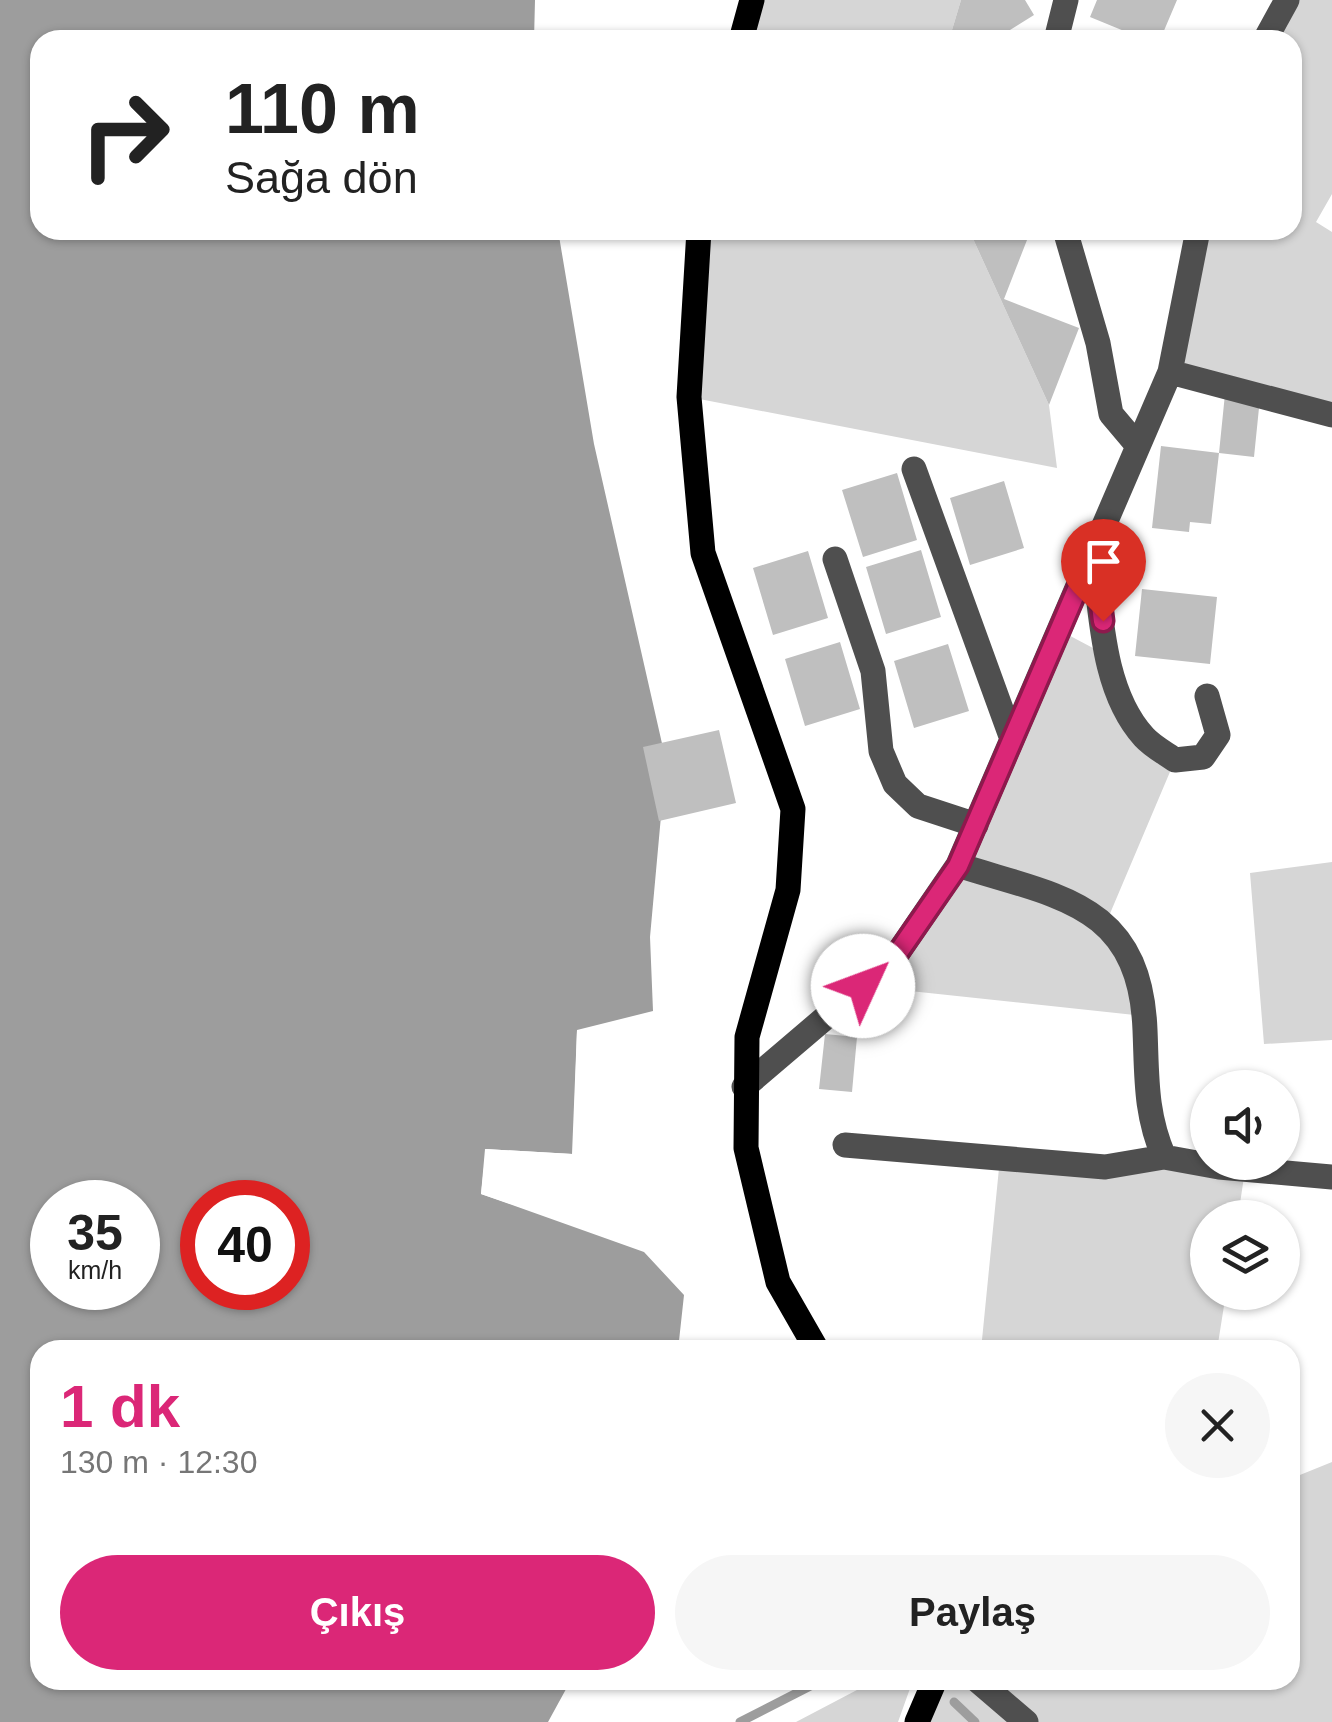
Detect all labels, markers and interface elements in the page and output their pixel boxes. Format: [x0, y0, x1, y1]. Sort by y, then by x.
icon: right [60, 70, 190, 200]
text: 110 m [225, 70, 420, 148]
text: Sağa dön [225, 152, 418, 203]
pin [1061, 519, 1146, 622]
icon: arrive [1076, 534, 1131, 589]
position arrow [811, 934, 915, 1038]
map controls [1190, 1070, 1300, 1310]
button: sound [1190, 1070, 1300, 1180]
speed limit sign: 40 [180, 1180, 310, 1310]
button: layers [1190, 1200, 1300, 1310]
text: 35 [67, 1205, 123, 1261]
text: km/h [68, 1256, 122, 1284]
text: 1 dk [60, 1373, 180, 1440]
button: close [1165, 1373, 1270, 1478]
text: 130 m · 12:30 [60, 1444, 257, 1480]
button: Çıkış [60, 1555, 655, 1670]
button: Paylaş [675, 1555, 1270, 1670]

